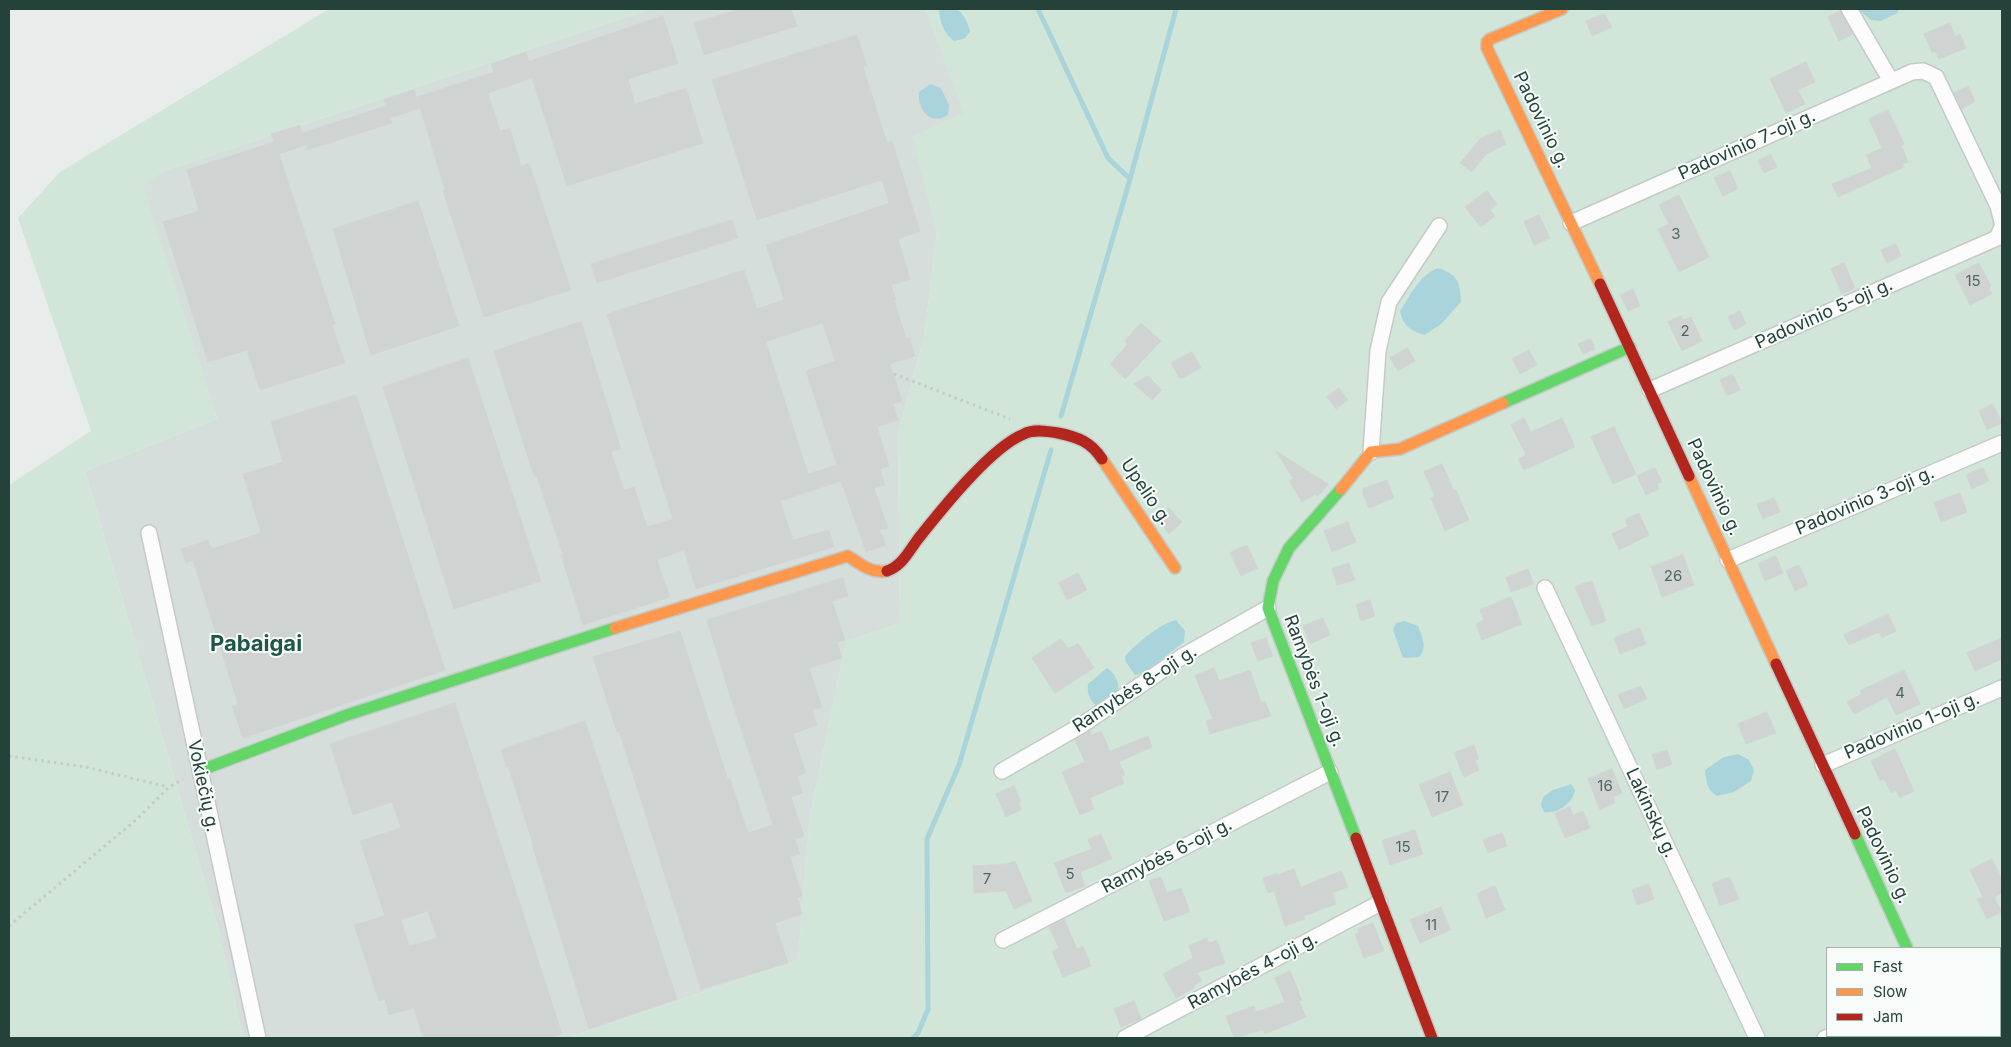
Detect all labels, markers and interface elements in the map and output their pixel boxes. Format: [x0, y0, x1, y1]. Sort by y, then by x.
street label: Padovinio g. [1508, 68, 1574, 172]
street label: Padovinio 7-oji g. [1675, 105, 1819, 185]
house number: 3 [1671, 225, 1681, 243]
house number: 15 [1965, 272, 1981, 290]
street label: Padovinio 5-oji g. [1752, 274, 1896, 354]
house number: 2 [1680, 322, 1690, 340]
street label: Padovinio g. [1682, 435, 1746, 539]
street label: Upelio g. [1116, 455, 1176, 529]
street label: Padovinio 3-oji g. [1792, 462, 1938, 540]
house number: 26 [1664, 567, 1682, 585]
street label: Ramybės 1-oji g. [1279, 612, 1349, 750]
district label: Pabaigai [210, 631, 302, 657]
street label: Ramybės 8-oji g. [1069, 641, 1201, 737]
house number: 4 [1895, 684, 1905, 702]
street label: Padovinio 1-oji g. [1841, 688, 1983, 764]
street label: Vokiečių g. [183, 738, 223, 834]
street label: Lakinskų g. [1621, 765, 1681, 861]
house number: 16 [1597, 777, 1613, 795]
house number: 17 [1435, 788, 1449, 806]
street label: Padovinio g. [1851, 803, 1915, 907]
street label: Ramybės 6-oji g. [1098, 814, 1236, 898]
house number: 15 [1395, 838, 1411, 856]
house number: 5 [1065, 865, 1075, 883]
house number: 7 [983, 870, 991, 888]
house number: 11 [1425, 916, 1437, 934]
street label: Ramybės 4-oji g. [1184, 928, 1322, 1014]
legend [1826, 947, 2001, 1037]
text: Fast [1873, 957, 1903, 976]
text: Slow [1873, 982, 1907, 1001]
text: Jam [1873, 1007, 1903, 1026]

